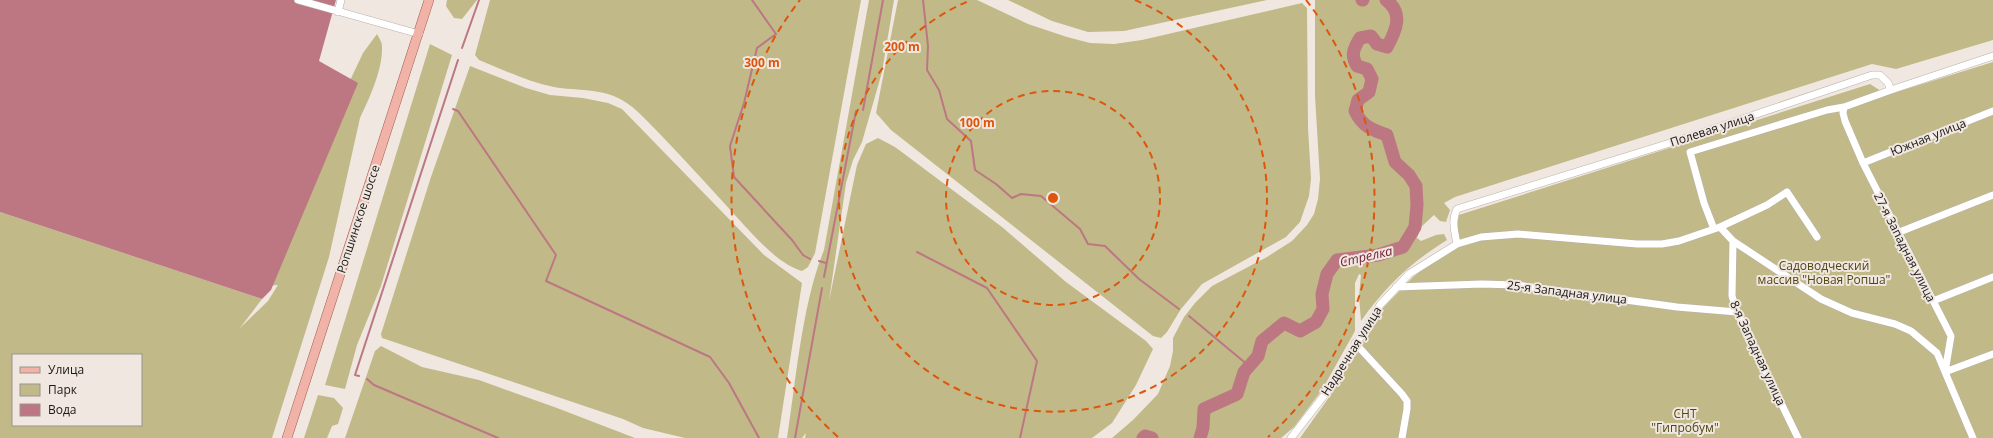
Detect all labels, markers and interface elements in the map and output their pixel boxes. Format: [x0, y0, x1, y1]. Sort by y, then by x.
text: 200 m [884, 38, 920, 55]
text: 300 m [744, 54, 780, 71]
street label: Полевая улица [1668, 107, 1756, 151]
text: 100 m [959, 114, 995, 131]
street label: Южная улица [1888, 114, 1968, 160]
street label: Ропшинское шоссе [332, 162, 384, 275]
street label: 27-я Западная улица [1870, 189, 1940, 305]
centre of rings [1046, 191, 1060, 205]
water label: Стрелка [1338, 241, 1395, 271]
park label: Садоводческий массив "Новая Ропша" [1758, 257, 1890, 288]
street label: 25-я Западная улица [1506, 276, 1628, 308]
street label: 8-я Западная улица [1726, 298, 1790, 408]
street label: Надречная улица [1317, 303, 1385, 399]
legend [12, 354, 142, 426]
text: Улица [48, 361, 84, 378]
text: Парк [48, 381, 78, 398]
text: Вода [48, 401, 77, 418]
park label: СНТ "Гипробум" [1651, 405, 1719, 436]

